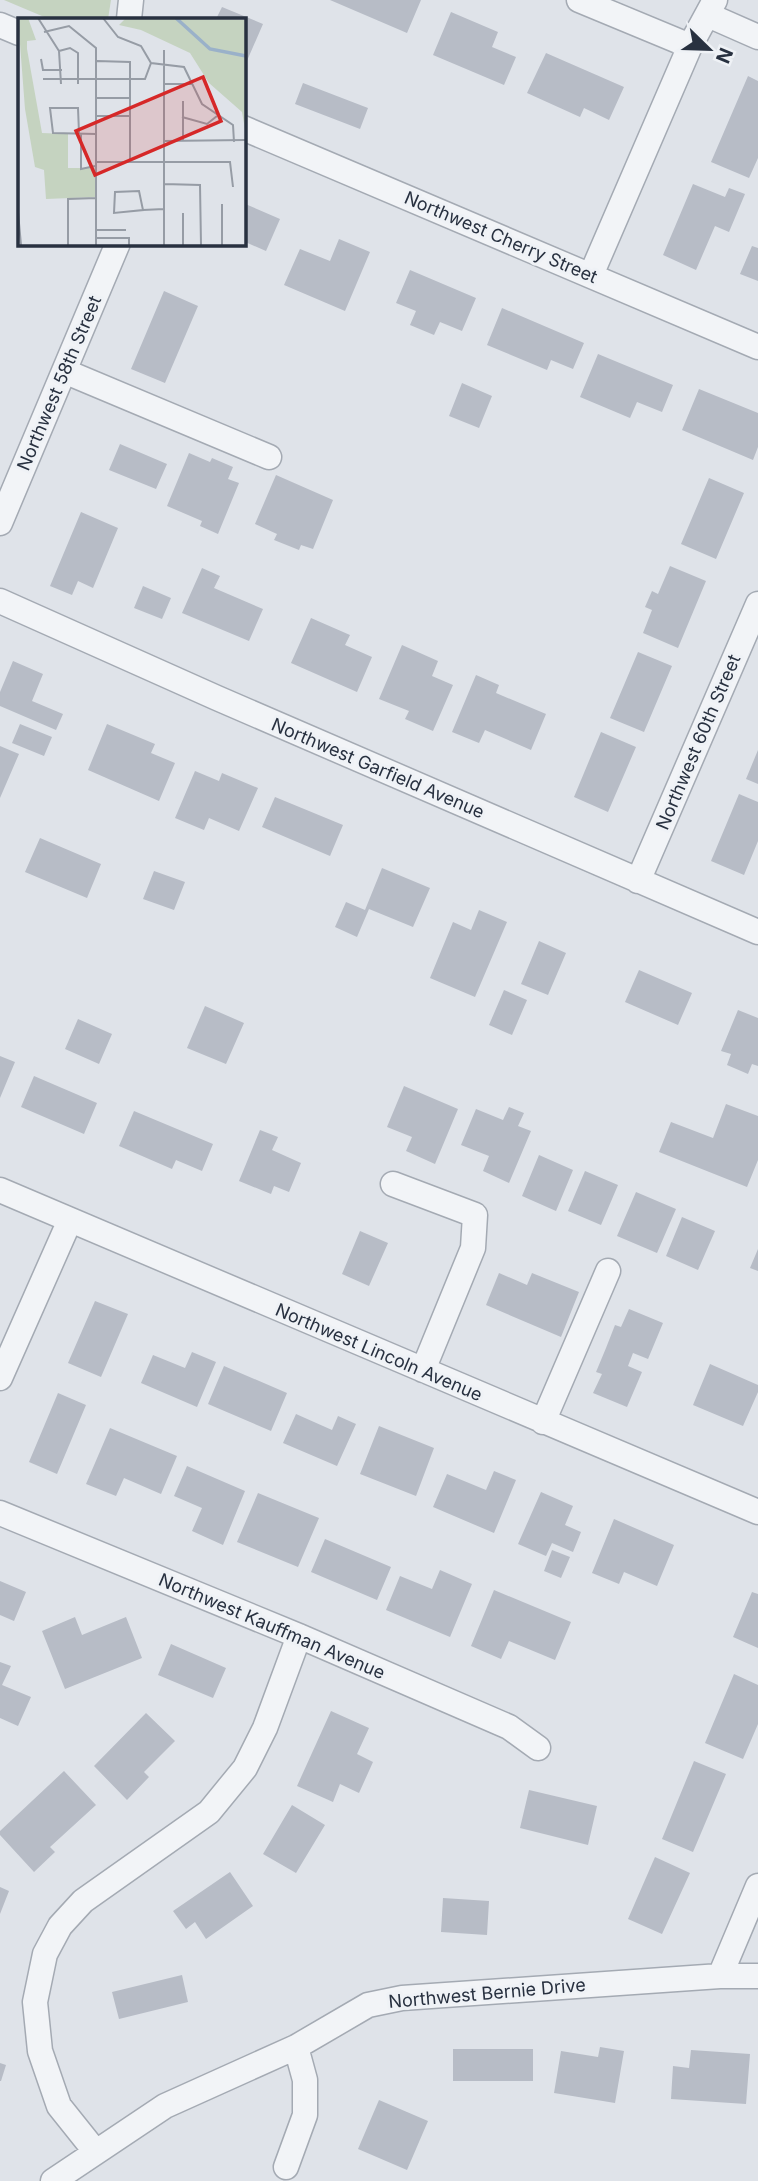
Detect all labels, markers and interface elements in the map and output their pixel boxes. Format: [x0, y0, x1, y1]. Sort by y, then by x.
north arrow [674, 14, 744, 84]
inset map [18, 18, 245, 245]
text: N [711, 44, 738, 67]
street label: Northwest Cherry Street [401, 187, 601, 287]
street label: Northwest 58th Street [13, 292, 105, 474]
street label: Northwest 60th Street [652, 651, 745, 833]
street label: Northwest Garfield Avenue [268, 714, 488, 822]
street label: Northwest Lincoln Avenue [272, 1299, 486, 1405]
street label: Northwest Kauffman Avenue [156, 1569, 388, 1683]
street label: Northwest Bernie Drive [388, 1974, 586, 2012]

